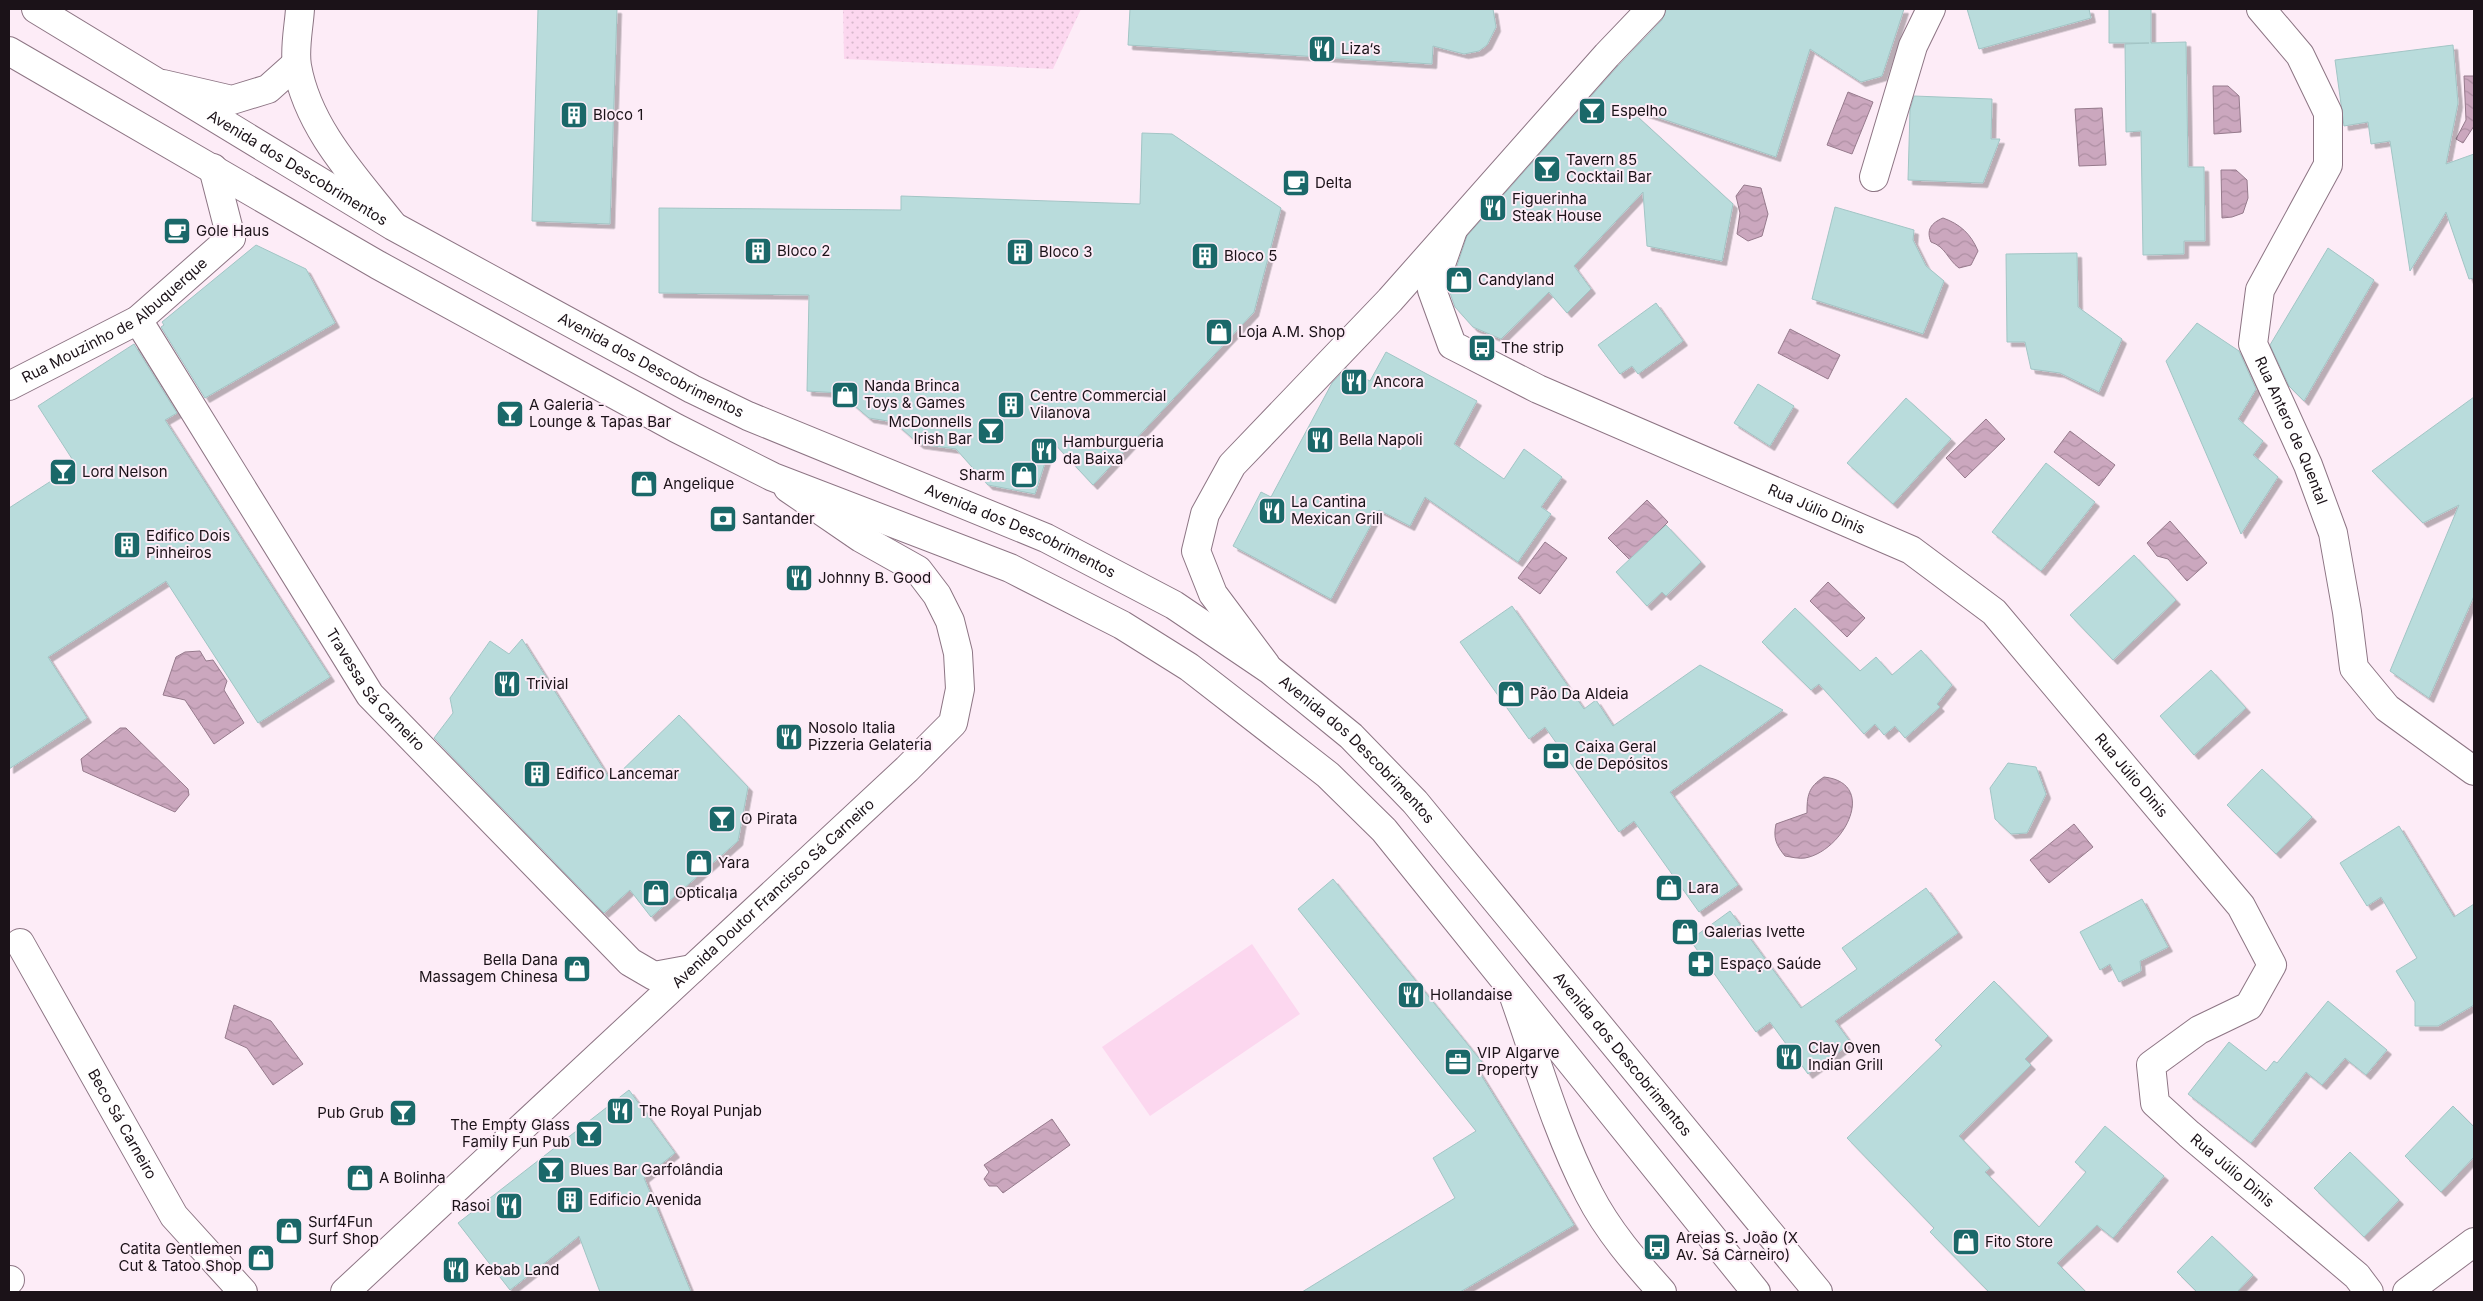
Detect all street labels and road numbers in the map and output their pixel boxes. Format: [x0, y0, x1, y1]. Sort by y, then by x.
street label: Avenida dos Descobrimentos [204, 106, 391, 229]
street label: Rua Mouzinho de Albuquerque [18, 253, 211, 387]
street label: Avenida dos Descobrimentos [555, 308, 747, 422]
street label: Rua Antero de Quental [2251, 353, 2332, 507]
street label: Avenida dos Descobrimentos [922, 479, 1119, 582]
street label: Rua Júlio Dinis [1765, 479, 1868, 538]
street label: Travessa Sá Carneiro [322, 625, 429, 755]
street label: Avenida dos Descobrimentos [1276, 671, 1439, 827]
street label: Rua Júlio Dinis [2091, 729, 2172, 821]
street label: Avenida Doutor Francisco Sá Carneiro [668, 794, 878, 992]
street label: Avenida dos Descobrimentos [1550, 968, 1696, 1140]
street label: Beco Sá Carneiro [84, 1065, 161, 1182]
street label: Rua Júlio Dinis [2187, 1129, 2279, 1211]

